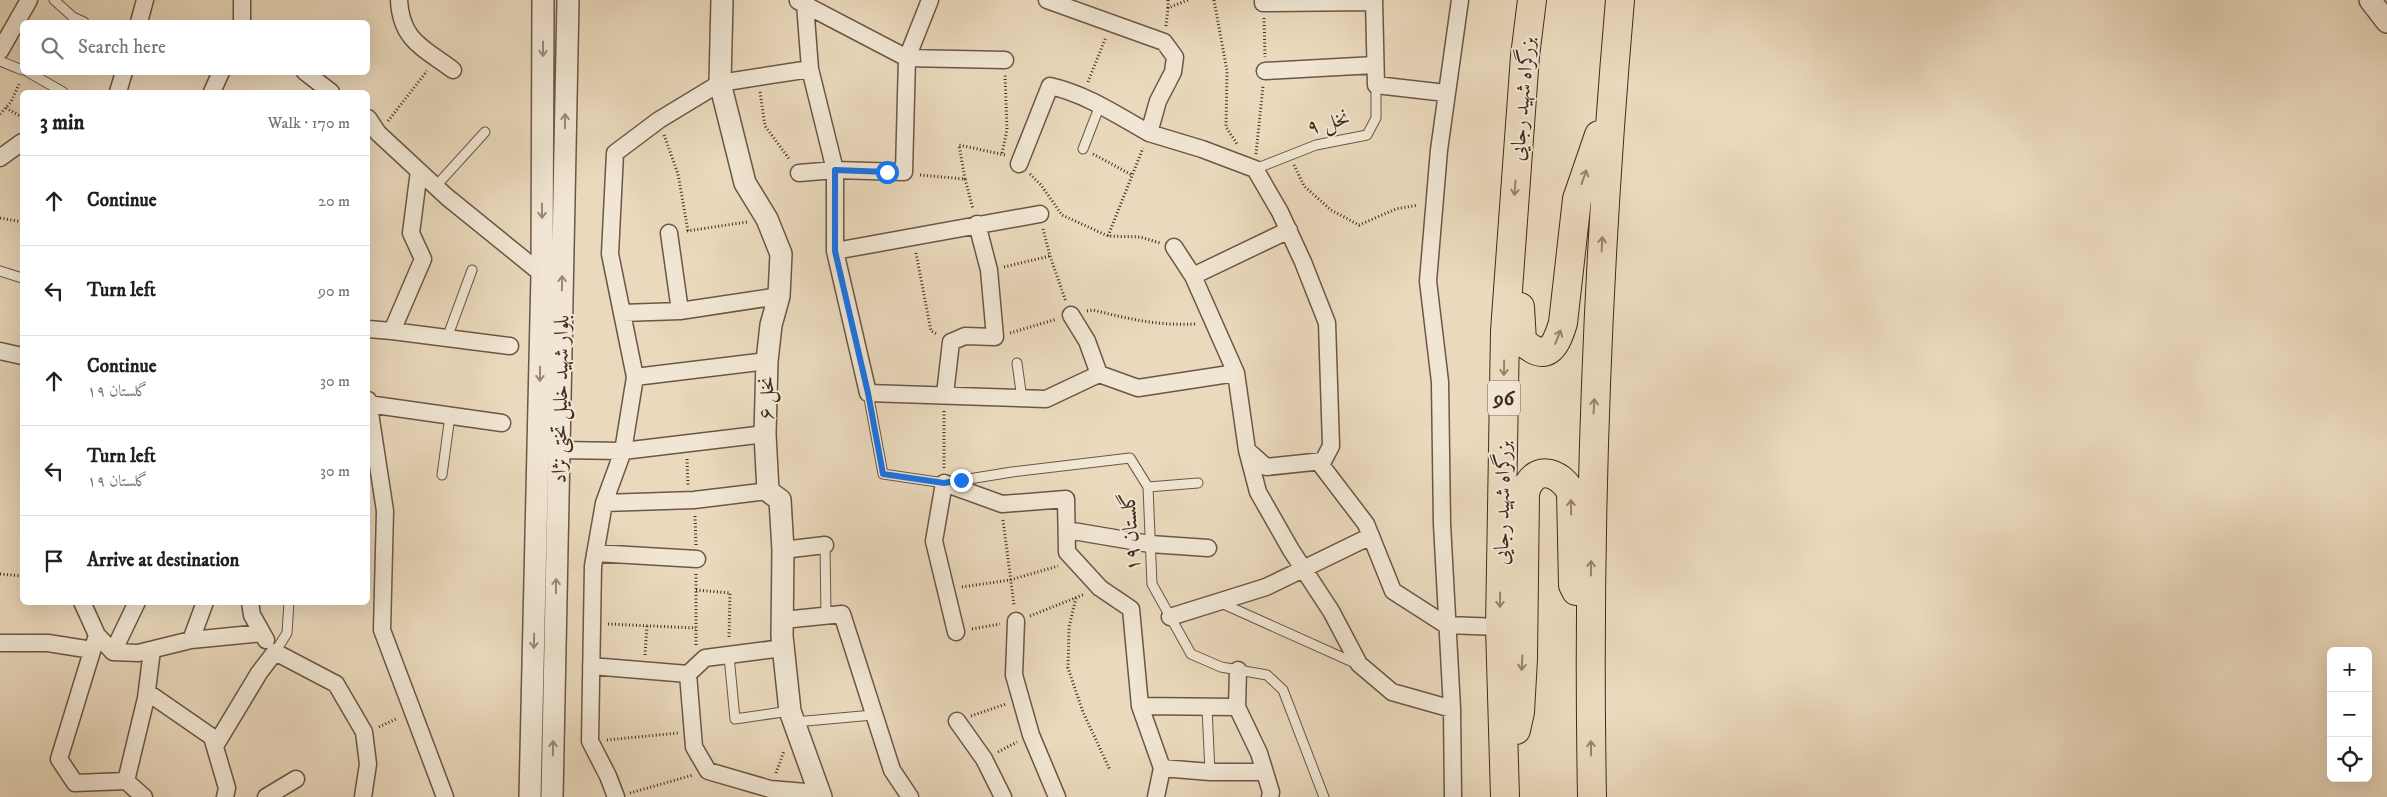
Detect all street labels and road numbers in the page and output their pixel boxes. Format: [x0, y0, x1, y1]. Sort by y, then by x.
street label: بزرگراه شهید رجایی [1503, 36, 1541, 162]
street label: نخل ۹ [1304, 105, 1353, 142]
street label: بلوار شهید خلیل تختی نژاد [547, 315, 576, 484]
street label: نخل ۶ [754, 376, 781, 420]
road number: 96 [1488, 380, 1520, 416]
street label: بزرگراه شهید رجایی [1487, 440, 1517, 565]
street label: گلستان ۱۹ [1114, 491, 1147, 572]

